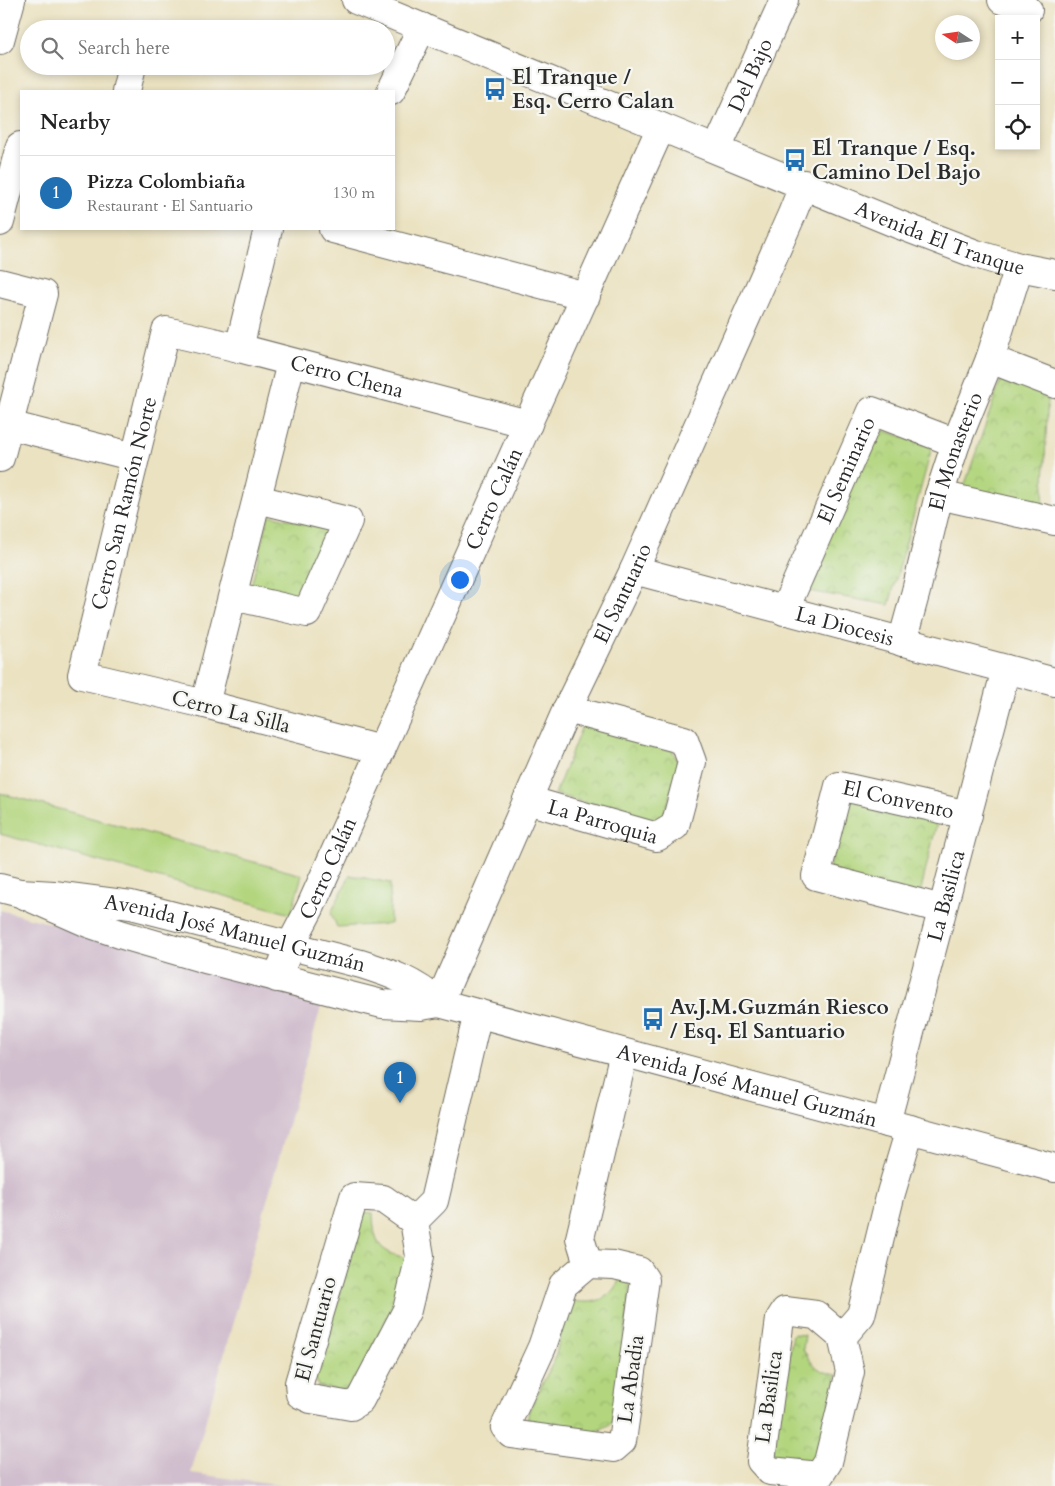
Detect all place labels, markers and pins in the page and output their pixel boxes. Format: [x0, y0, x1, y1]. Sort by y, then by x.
place label: El Tranque / Esq. Cerro Calan [512, 63, 675, 116]
bus stop icon: El Tranque / Esq. Cerro Calan [482, 76, 508, 102]
place label: El Tranque / Esq. Camino Del Bajo [812, 134, 980, 187]
bus stop icon: El Tranque / Esq. Camino Del Bajo [782, 147, 808, 173]
place label: Av.J.M.Guzmán Riesco / Esq. El Santuario [670, 993, 889, 1046]
bus stop icon: Av.J.M.Guzmán Riesco / Esq. El Santuario [640, 1006, 666, 1032]
pin: 1 [384, 1062, 416, 1103]

